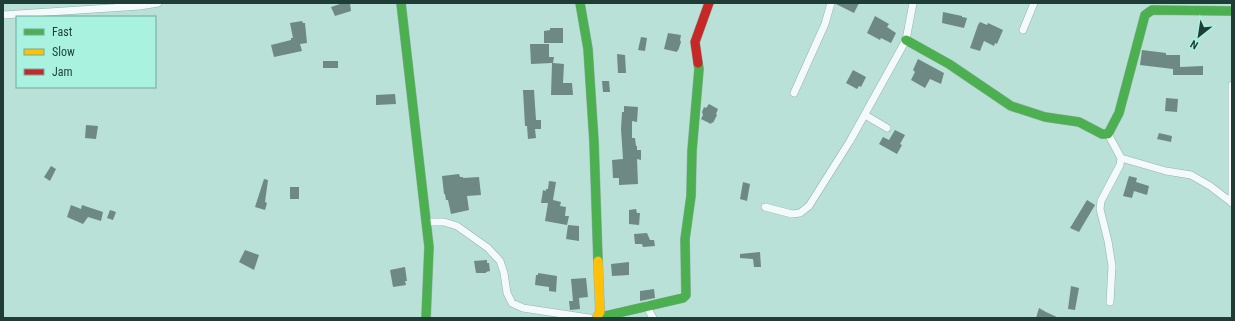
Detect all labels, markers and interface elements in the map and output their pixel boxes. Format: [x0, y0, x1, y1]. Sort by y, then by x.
legend [16, 16, 156, 88]
north arrow [1179, 16, 1219, 56]
text: Fast [52, 25, 73, 39]
text: N [1188, 37, 1200, 52]
text: Slow [52, 45, 75, 59]
text: Jam [52, 65, 73, 79]

